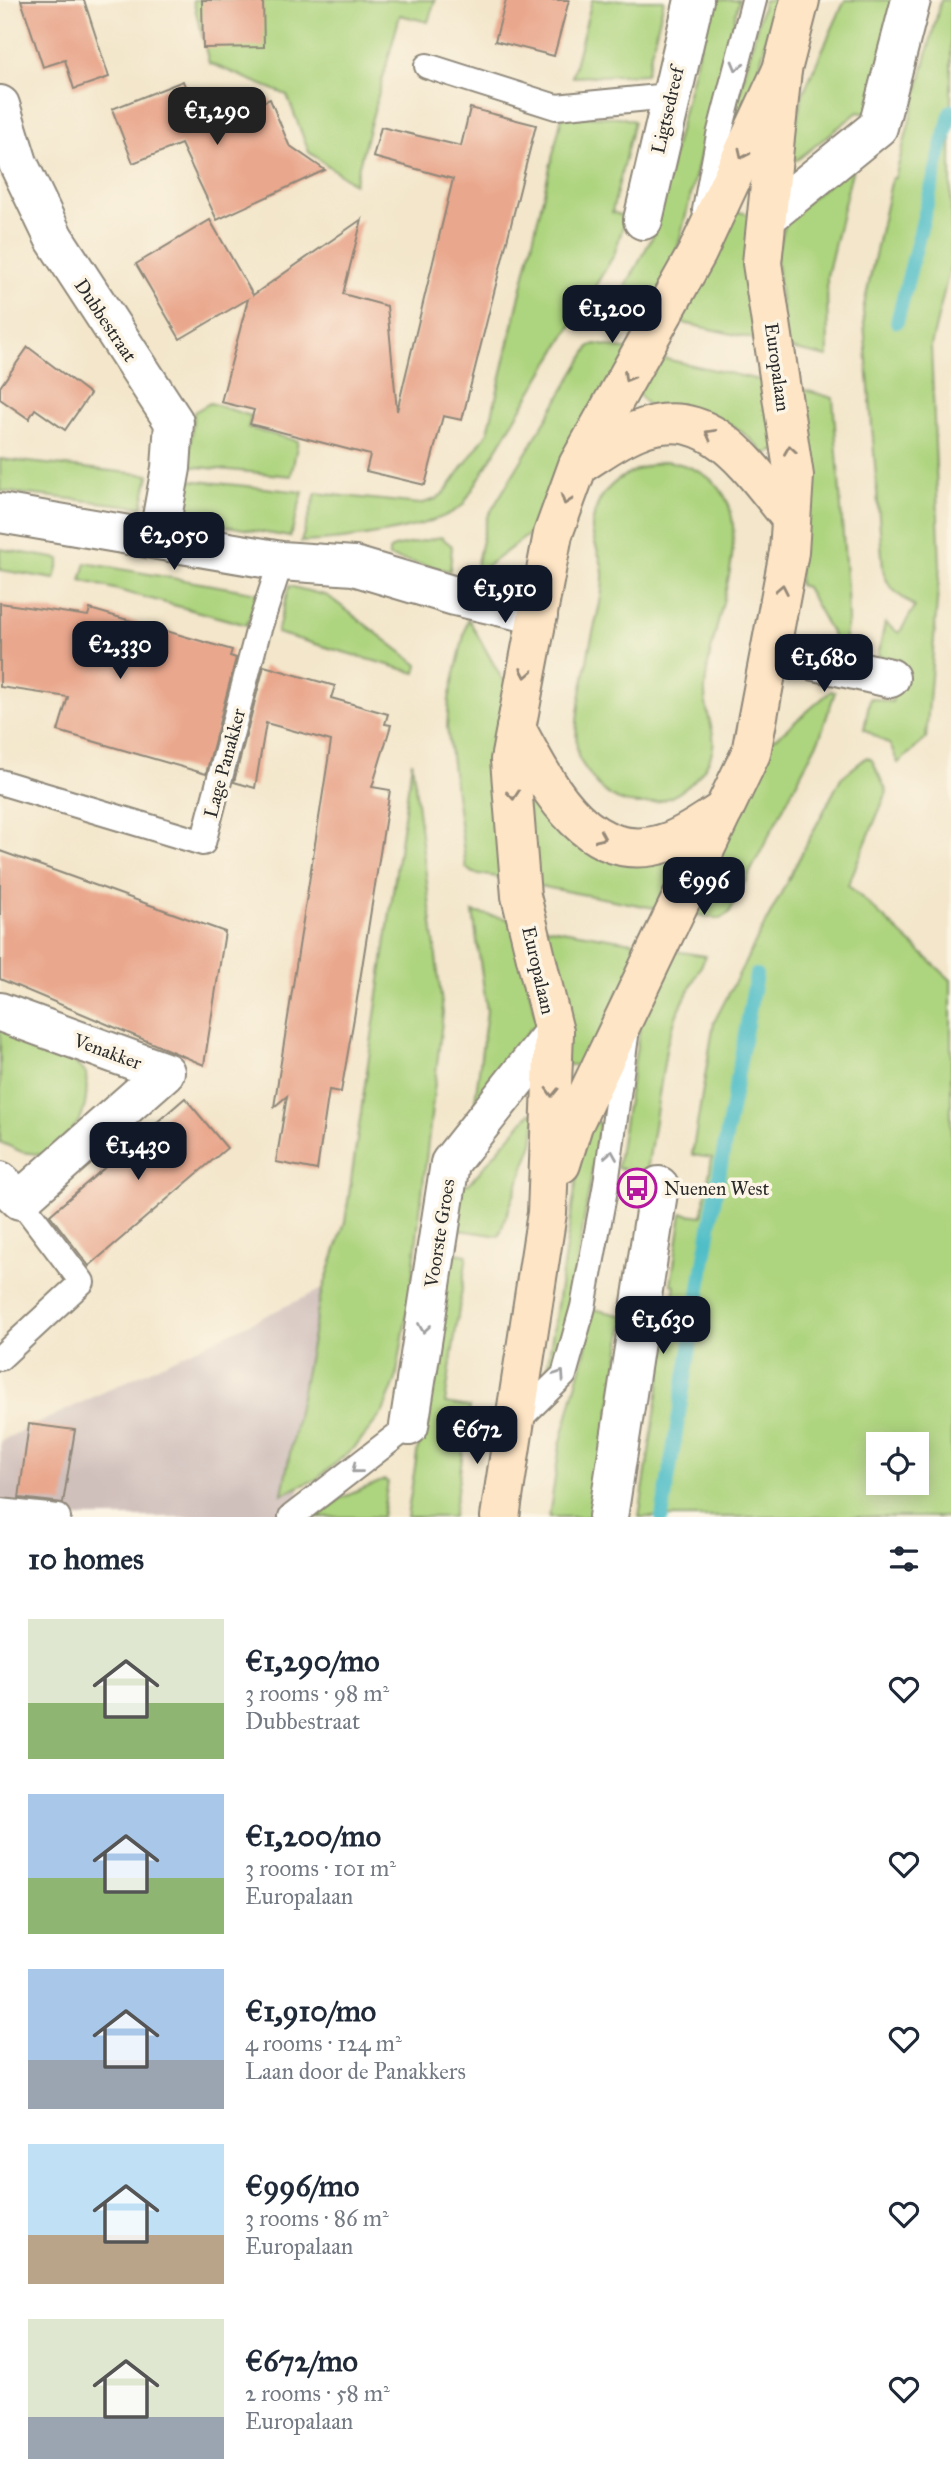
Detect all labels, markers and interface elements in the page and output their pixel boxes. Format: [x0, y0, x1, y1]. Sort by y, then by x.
one-way arrow [731, 60, 745, 72]
street label: Ligtsedreef [646, 62, 690, 156]
pin: €1,290 [160, 88, 274, 147]
text: €1,290 [184, 96, 250, 124]
one-way arrow [737, 147, 751, 159]
street label: Dubbestraat [69, 274, 142, 366]
pin: €1,200 [555, 286, 669, 345]
text: €1,200 [578, 294, 646, 322]
street label: Europalaan [760, 321, 795, 413]
one-way arrow [623, 370, 636, 383]
one-way arrow [705, 429, 718, 442]
one-way arrow [783, 444, 798, 456]
one-way arrow [560, 493, 574, 505]
pin: €2,050 [117, 512, 231, 572]
text: €2,050 [139, 521, 209, 549]
pin: €1,910 [448, 566, 562, 625]
text: €1,910 [473, 574, 537, 602]
one-way arrow [774, 583, 789, 595]
pin: €2,330 [63, 622, 177, 681]
text: €2,330 [88, 630, 152, 658]
pin: €1,680 [767, 634, 881, 694]
text: €1,680 [791, 643, 857, 671]
one-way arrow [520, 667, 535, 679]
street label: Lage Panakker [199, 705, 251, 821]
one-way arrow [505, 790, 520, 801]
one-way arrow [594, 829, 606, 843]
pin: €996 [663, 858, 745, 917]
text: €996 [679, 866, 729, 894]
street label: Europalaan [517, 924, 560, 1016]
street label: Venakker [70, 1028, 146, 1075]
one-way arrow [544, 1087, 559, 1098]
pin: €1,430 [81, 1122, 195, 1182]
text: €1,430 [106, 1131, 170, 1159]
one-way arrow [603, 1149, 618, 1161]
bus stop icon: Nuenen West [616, 1167, 658, 1209]
street label: Voorste Groes [419, 1177, 459, 1290]
place label: Nuenen West [664, 1177, 770, 1200]
pin: €1,630 [606, 1296, 720, 1356]
text: €1,630 [631, 1305, 695, 1333]
one-way arrow [417, 1322, 432, 1333]
one-way arrow [552, 1370, 565, 1383]
pin: €672 [436, 1406, 518, 1466]
text: €672 [452, 1415, 502, 1443]
map controls [866, 1432, 929, 1495]
button: locate [866, 1432, 929, 1495]
one-way arrow [351, 1461, 364, 1473]
icon: filters [885, 1540, 923, 1578]
text: 10 homes [28, 1541, 144, 1577]
text: €1,290/mo [245, 1643, 380, 1679]
icon: home [84, 1647, 168, 1731]
icon: heart [885, 1670, 923, 1708]
text: 3 rooms · 98 m² [245, 1679, 389, 1707]
text: Dubbestraat [245, 1707, 360, 1735]
text: €1,200/mo [245, 1818, 381, 1854]
icon: home [84, 1822, 168, 1906]
icon: heart [885, 1845, 923, 1883]
text: 3 rooms · 101 m² [245, 1854, 396, 1882]
text: Europalaan [245, 1882, 353, 1910]
text: €1,910/mo [245, 1993, 376, 2029]
icon: home [84, 1997, 168, 2081]
icon: heart [885, 2020, 923, 2058]
text: 4 rooms · 124 m² [245, 2029, 402, 2057]
text: Laan door de Panakkers [245, 2057, 466, 2085]
text: €996/mo [245, 2168, 359, 2204]
icon: home [84, 2172, 168, 2256]
icon: heart [885, 2195, 923, 2233]
text: 3 rooms · 86 m² [245, 2204, 389, 2232]
text: Europalaan [245, 2232, 353, 2260]
text: €672/mo [245, 2343, 358, 2379]
icon: home [84, 2347, 168, 2431]
icon: heart [885, 2370, 923, 2408]
text: 2 rooms · 58 m² [245, 2379, 390, 2407]
text: Europalaan [245, 2407, 353, 2435]

